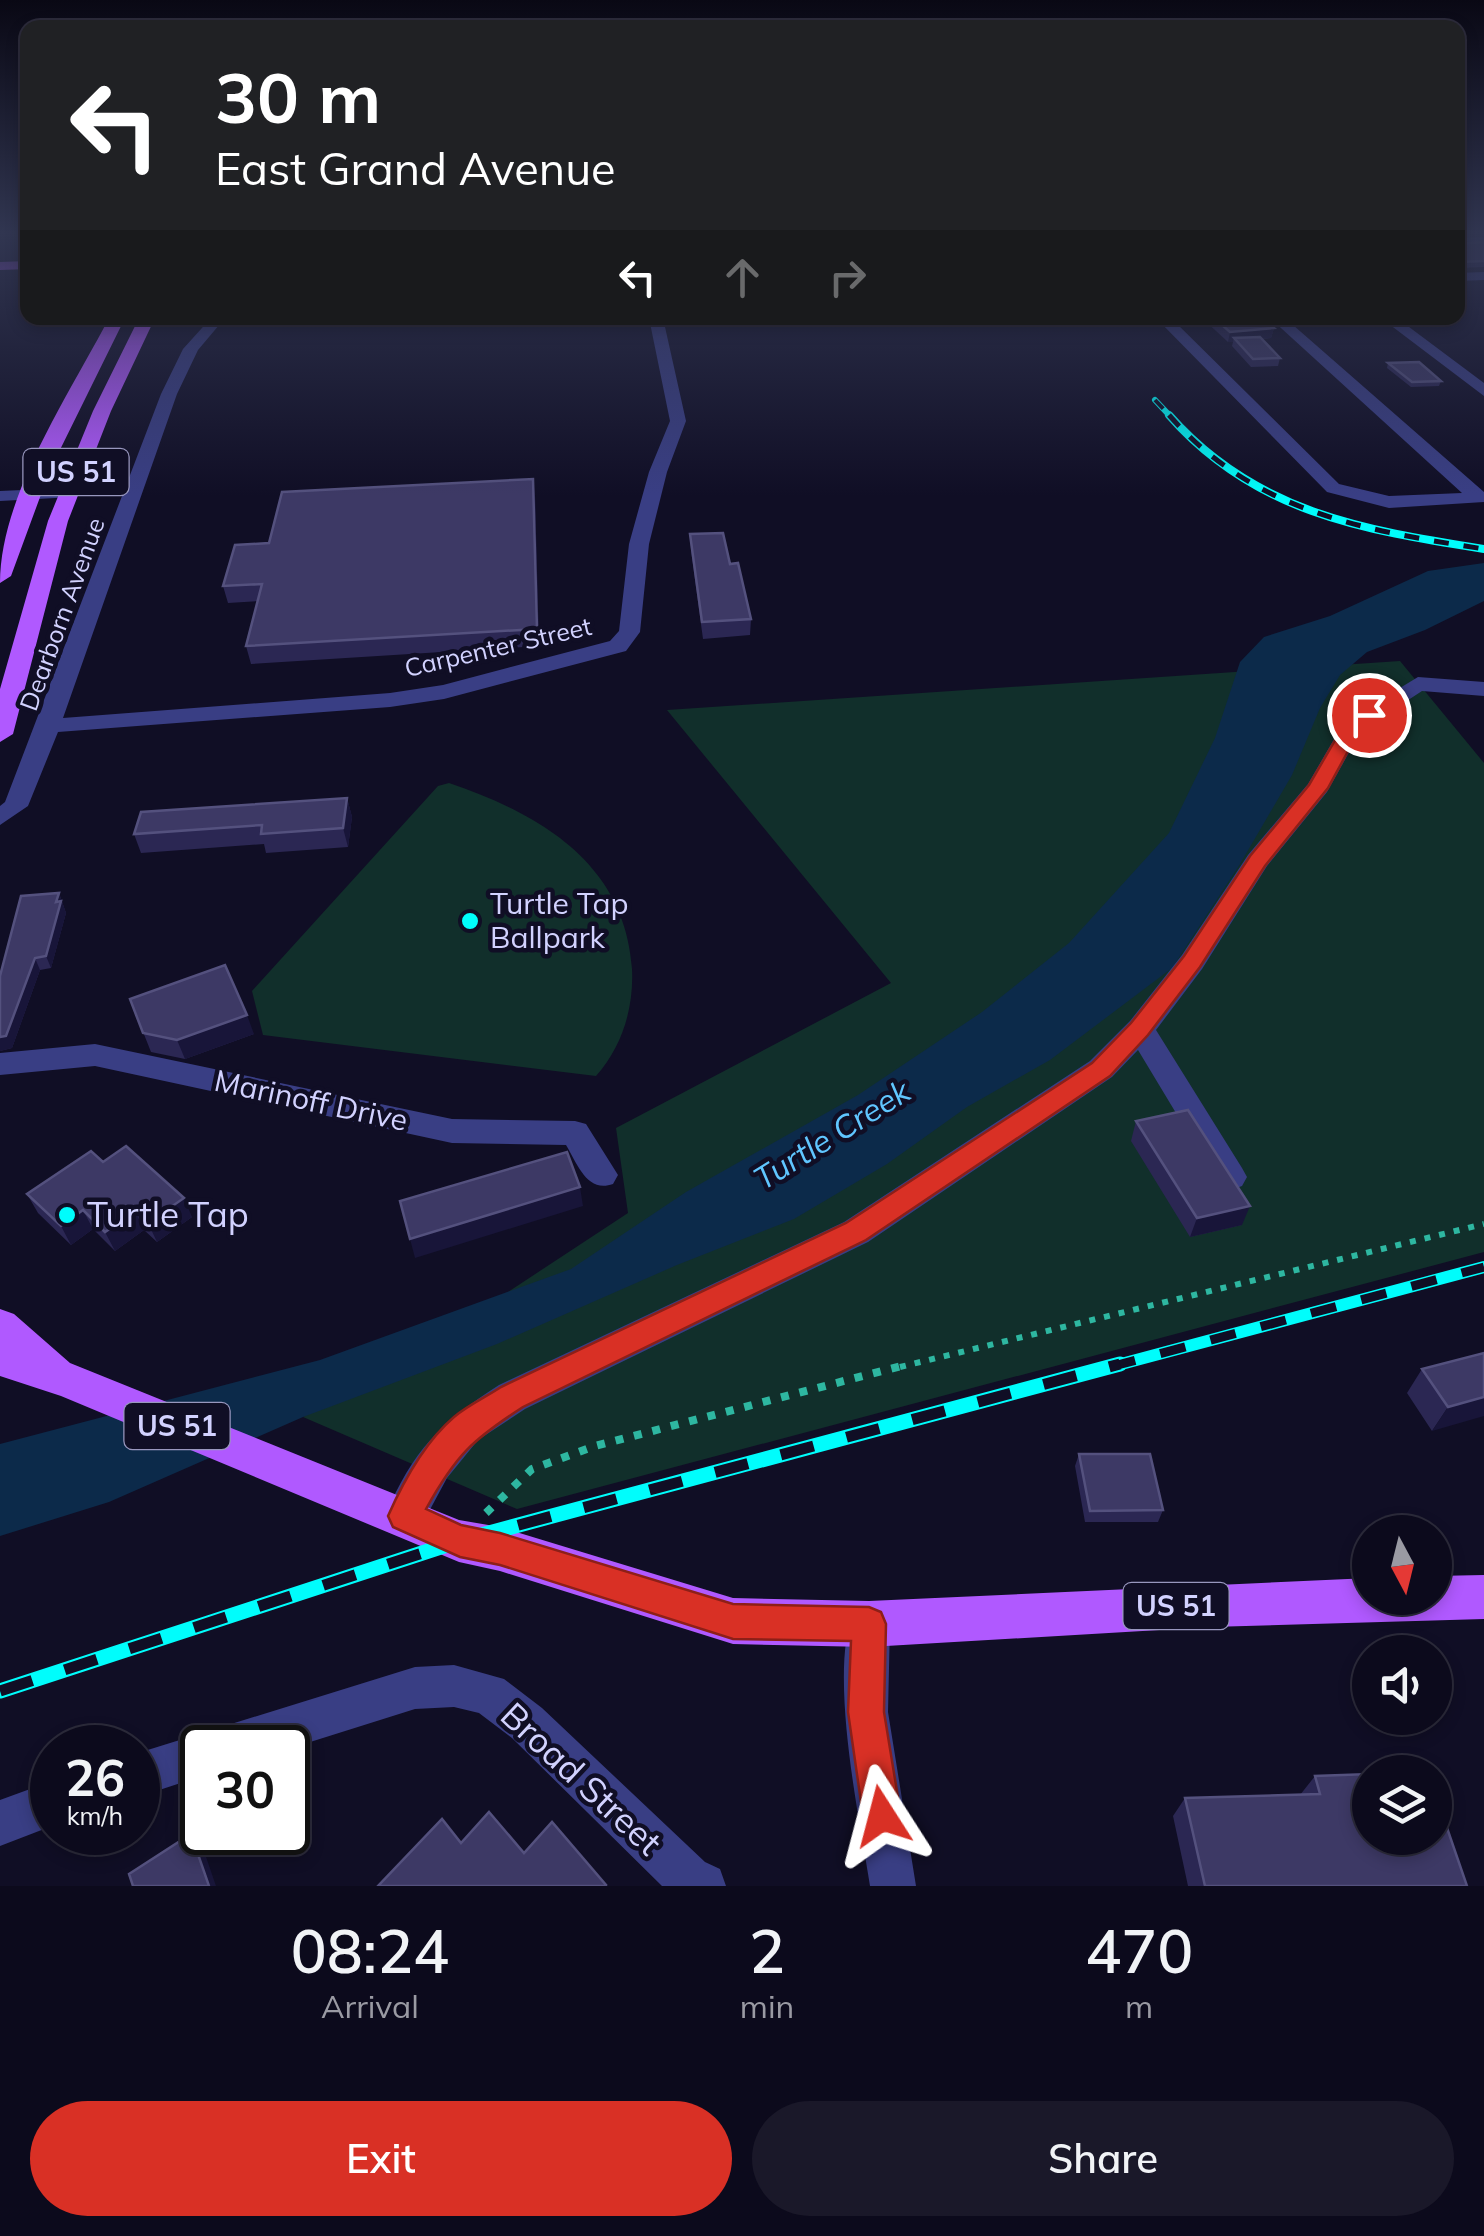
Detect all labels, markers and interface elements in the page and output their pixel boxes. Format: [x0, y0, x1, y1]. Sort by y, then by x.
text: 30 m [215, 53, 381, 141]
icon: left [50, 60, 180, 190]
text: East Grand Avenue [215, 140, 616, 196]
icon: left [610, 250, 665, 305]
icon: ahead [715, 250, 770, 305]
icon: right [820, 250, 875, 305]
road number: US 51 [23, 449, 128, 495]
street label: Dearborn Avenue [12, 513, 111, 714]
street label: Carpenter Street [401, 610, 595, 683]
pin [1327, 673, 1412, 758]
icon: arrive [1342, 688, 1397, 743]
place label: Turtle Tap Ballpark [490, 884, 629, 956]
marker: Turtle Tap Ballpark [459, 910, 481, 932]
street label: Marinoff Drive [211, 1061, 411, 1139]
water label: Turtle Creek [746, 1069, 918, 1198]
place label: Turtle Tap [87, 1192, 249, 1236]
marker: Turtle Tap [56, 1204, 78, 1226]
road number: US 51 [124, 1403, 230, 1449]
north arrow [1352, 1515, 1452, 1615]
map controls [1352, 1515, 1452, 1855]
road number: US 51 [1124, 1583, 1228, 1629]
button: sound [1352, 1635, 1452, 1735]
street label: Broad Street [492, 1693, 671, 1864]
speed limit sign: 30 [180, 1725, 310, 1855]
text: 26 [65, 1746, 125, 1809]
button: layers [1352, 1755, 1452, 1855]
position arrow [830, 1764, 934, 1868]
text: km/h [67, 1800, 123, 1831]
text: 08:24 [291, 1913, 449, 1988]
text: 2 [749, 1913, 785, 1988]
text: 470 [1085, 1913, 1193, 1988]
text: Arrival [321, 1986, 419, 2026]
text: min [740, 1986, 794, 2026]
text: m [1125, 1986, 1153, 2026]
button: Exit [30, 2101, 732, 2216]
button: Share [752, 2101, 1454, 2216]

